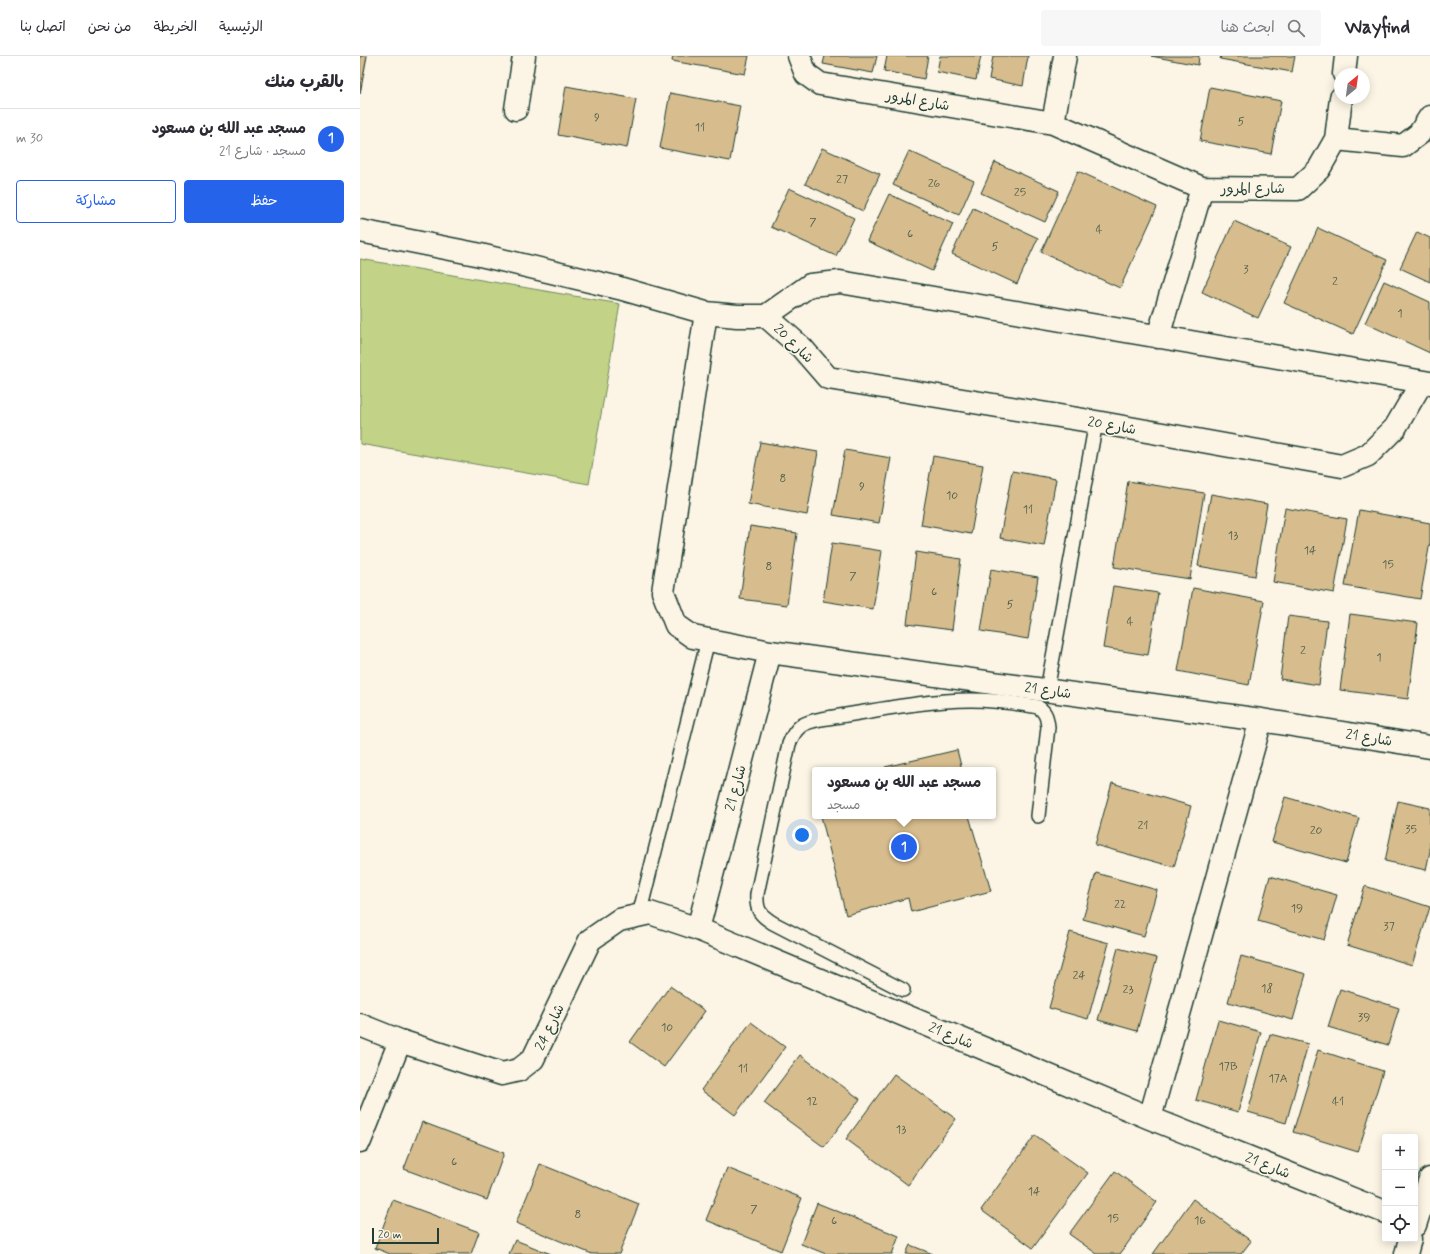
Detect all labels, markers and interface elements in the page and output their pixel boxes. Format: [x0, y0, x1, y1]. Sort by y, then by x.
search box [1041, 10, 1321, 46]
text: Wayfind [1345, 15, 1410, 40]
icon: search [1285, 17, 1307, 39]
text: اتصل بنا [20, 18, 66, 36]
text: من نحن [88, 18, 131, 36]
text: الخريطة [153, 18, 197, 36]
text: الرئيسية [219, 18, 263, 36]
text: ابحث هنا [1221, 18, 1275, 38]
north arrow [1334, 68, 1370, 104]
text: بالقرب منك [265, 71, 344, 93]
street label: شارع المرور [884, 86, 951, 115]
house number: 9 [594, 110, 600, 126]
house number: 5 [1237, 114, 1245, 130]
text: مسجد عبد الله بن مسعود [152, 119, 306, 139]
house number: 11 [695, 120, 705, 136]
text: 30 m [16, 130, 43, 147]
text: 1 [328, 130, 334, 147]
text: مسجد · شارع 21 [219, 143, 306, 160]
house number: 27 [836, 172, 848, 188]
house number: 26 [928, 176, 941, 192]
button: مشاركة [16, 180, 176, 223]
button: حفظ [184, 180, 344, 223]
street label: شارع المرور [1220, 180, 1285, 198]
house number: 25 [1014, 185, 1026, 201]
house number: 7 [809, 215, 817, 231]
house number: 4 [1096, 222, 1103, 238]
house number: 6 [907, 226, 913, 242]
house number: 5 [991, 239, 999, 255]
house number: 3 [1243, 262, 1249, 278]
house number: 2 [1332, 274, 1338, 290]
house number: 1 [1397, 306, 1403, 322]
street label: شارع 20 [769, 320, 817, 367]
street label: شارع 20 [1086, 413, 1137, 439]
house number: 8 [780, 471, 786, 487]
house number: 9 [859, 479, 865, 495]
house number: 10 [946, 488, 958, 504]
house number: 11 [1023, 502, 1033, 518]
house number: 13 [1228, 528, 1238, 544]
house number: 14 [1304, 543, 1316, 559]
house number: 15 [1382, 557, 1394, 573]
house number: 8 [766, 559, 772, 575]
house number: 7 [849, 569, 857, 585]
house number: 6 [931, 584, 937, 600]
house number: 5 [1006, 597, 1014, 613]
house number: 4 [1127, 614, 1134, 630]
house number: 2 [1300, 643, 1306, 659]
house number: 1 [1376, 650, 1382, 666]
street label: شارع 21 [1023, 679, 1072, 703]
street label: شارع 21 [1344, 725, 1393, 751]
street label: شارع 21 [721, 763, 751, 813]
popup [812, 767, 996, 819]
text: مسجد عبد الله بن مسعود [827, 773, 981, 793]
text: مسجد [827, 797, 860, 814]
house number: 21 [1137, 818, 1149, 834]
house number: 35 [1405, 822, 1417, 838]
house number: 20 [1310, 823, 1323, 839]
your location [792, 825, 812, 845]
pin: 1 [891, 832, 917, 862]
house number: 22 [1114, 897, 1126, 913]
house number: 19 [1291, 901, 1303, 917]
house number: 37 [1383, 919, 1395, 935]
house number: 24 [1072, 968, 1086, 984]
house number: 18 [1261, 981, 1273, 997]
house number: 23 [1123, 982, 1133, 998]
street label: شارع 24 [531, 1001, 569, 1054]
house number: 39 [1358, 1010, 1370, 1026]
street label: شارع 21 [925, 1018, 976, 1053]
house number: 10 [661, 1020, 673, 1036]
house number: 17B [1219, 1059, 1238, 1075]
house number: 11 [738, 1061, 748, 1077]
house number: 17A [1268, 1071, 1288, 1087]
house number: 12 [806, 1094, 818, 1110]
house number: 41 [1332, 1094, 1344, 1110]
house number: 13 [896, 1122, 906, 1138]
map controls [1382, 1134, 1418, 1242]
button: + [1382, 1134, 1418, 1170]
street label: شارع 21 [1242, 1149, 1293, 1183]
house number: 6 [451, 1154, 457, 1170]
button: − [1382, 1170, 1418, 1206]
house number: 14 [1028, 1184, 1040, 1200]
house number: 7 [750, 1202, 758, 1218]
button: locate [1382, 1206, 1418, 1242]
house number: 8 [575, 1207, 581, 1223]
house number: 15 [1107, 1211, 1119, 1227]
house number: 6 [831, 1213, 837, 1229]
house number: 16 [1194, 1213, 1206, 1229]
scale bar [372, 1226, 439, 1245]
text: 20 m [378, 1228, 401, 1242]

